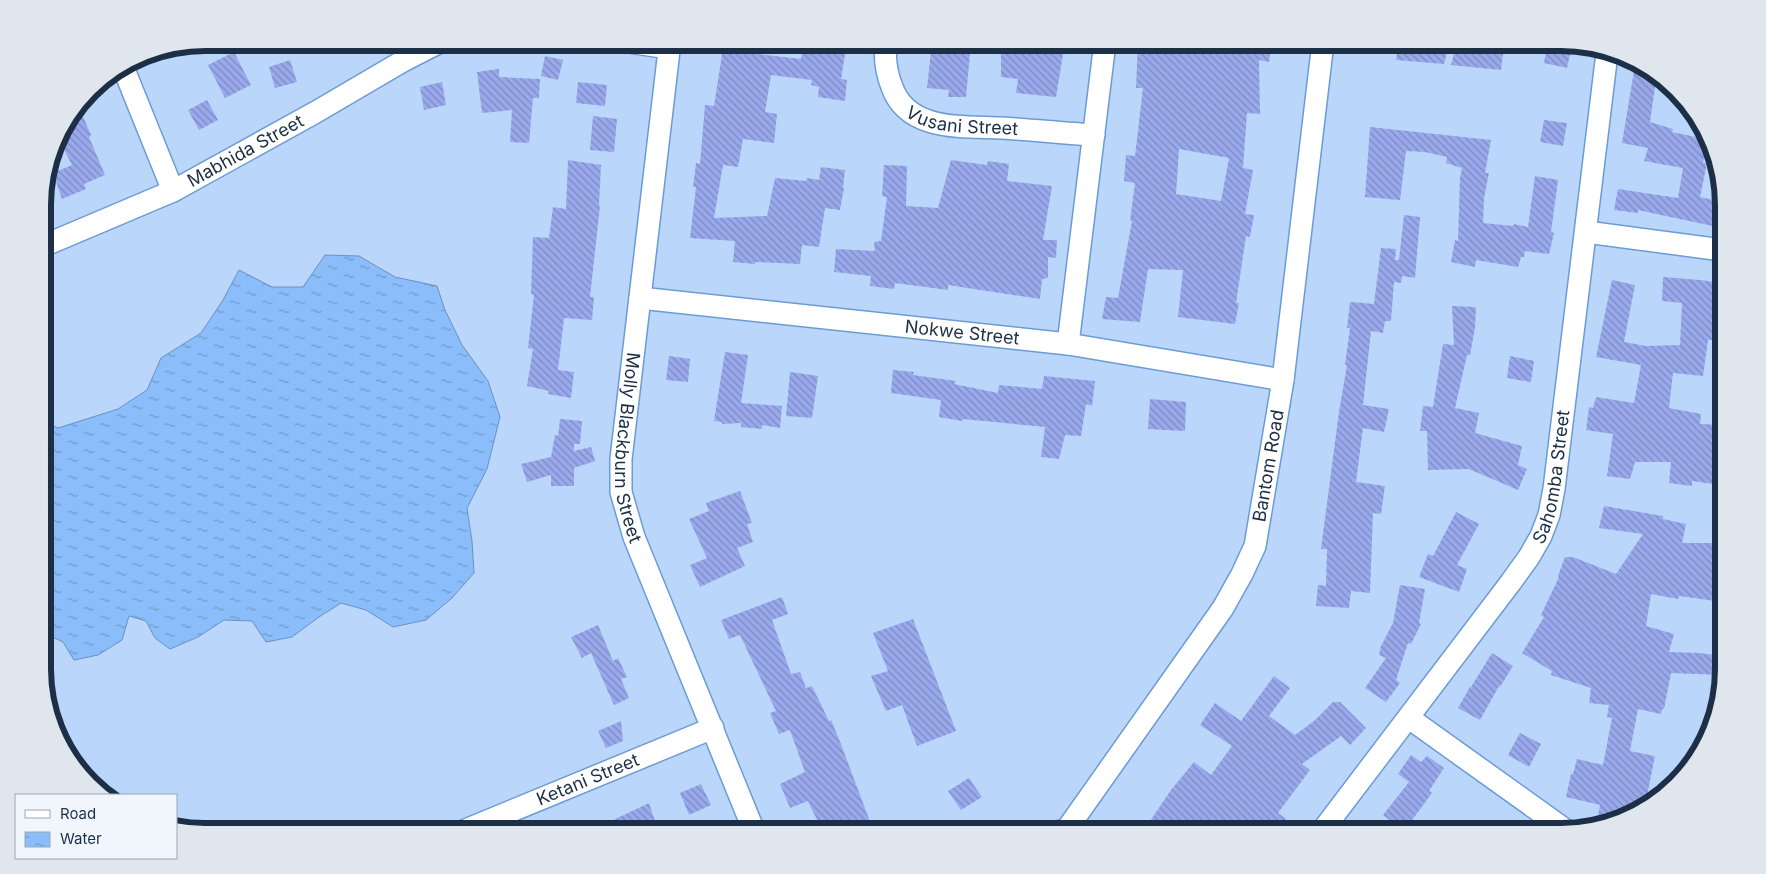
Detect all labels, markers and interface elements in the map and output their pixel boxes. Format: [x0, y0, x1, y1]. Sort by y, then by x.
street label: Vusani Street [902, 101, 1019, 139]
street label: Mabhida Street [184, 110, 307, 191]
street label: Nokwe Street [904, 316, 1021, 349]
street label: Molly Blackburn Street [611, 351, 646, 546]
street label: Bantom Road [1248, 408, 1288, 523]
street label: Sahomba Street [1528, 409, 1574, 548]
street label: Ketani Street [533, 749, 642, 810]
legend [15, 794, 178, 859]
text: Road [60, 804, 96, 823]
text: Water [60, 829, 102, 848]

